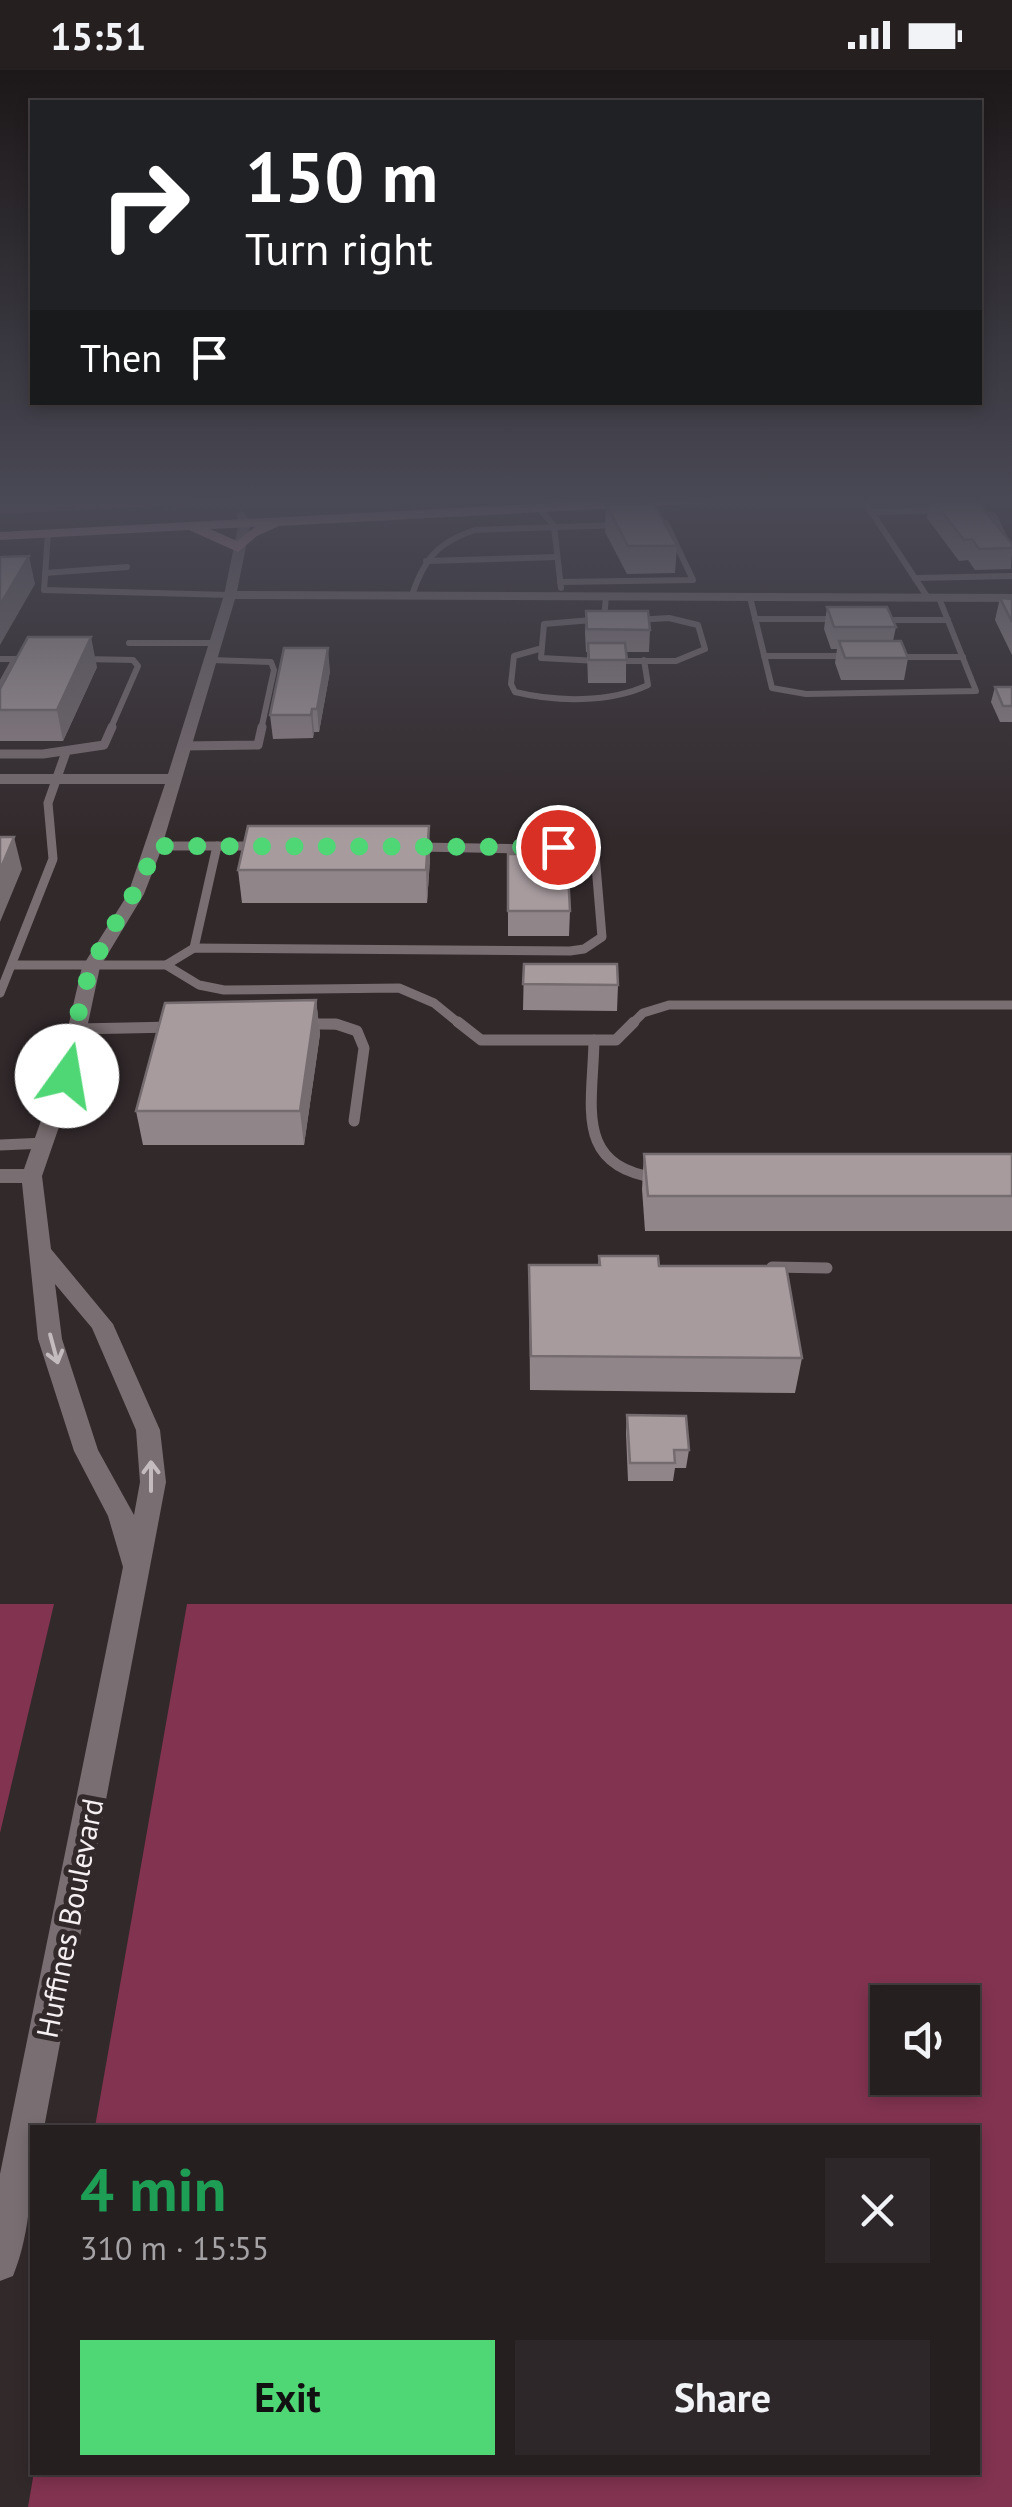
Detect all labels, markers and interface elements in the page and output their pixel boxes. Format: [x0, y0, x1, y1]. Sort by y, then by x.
text: 15:51 [50, 11, 146, 60]
text: 150 m [245, 131, 438, 221]
icon: right [80, 140, 210, 270]
text: Turn right [245, 219, 433, 277]
icon: arrive [182, 330, 237, 385]
text: Then [80, 333, 162, 382]
pin [516, 805, 601, 890]
icon: arrive [531, 820, 586, 875]
position arrow [15, 1024, 119, 1128]
one-way arrow [46, 1333, 64, 1364]
one-way arrow [142, 1461, 160, 1494]
street label: Huffines Boulevard [27, 1795, 111, 2041]
map controls [870, 1985, 980, 2095]
button: sound [870, 1985, 980, 2095]
text: 4 min [80, 2150, 226, 2228]
button: close [825, 2158, 930, 2263]
text: 310 m · 15:55 [80, 2227, 269, 2269]
button: Exit [80, 2340, 495, 2455]
button: Share [515, 2340, 930, 2455]

